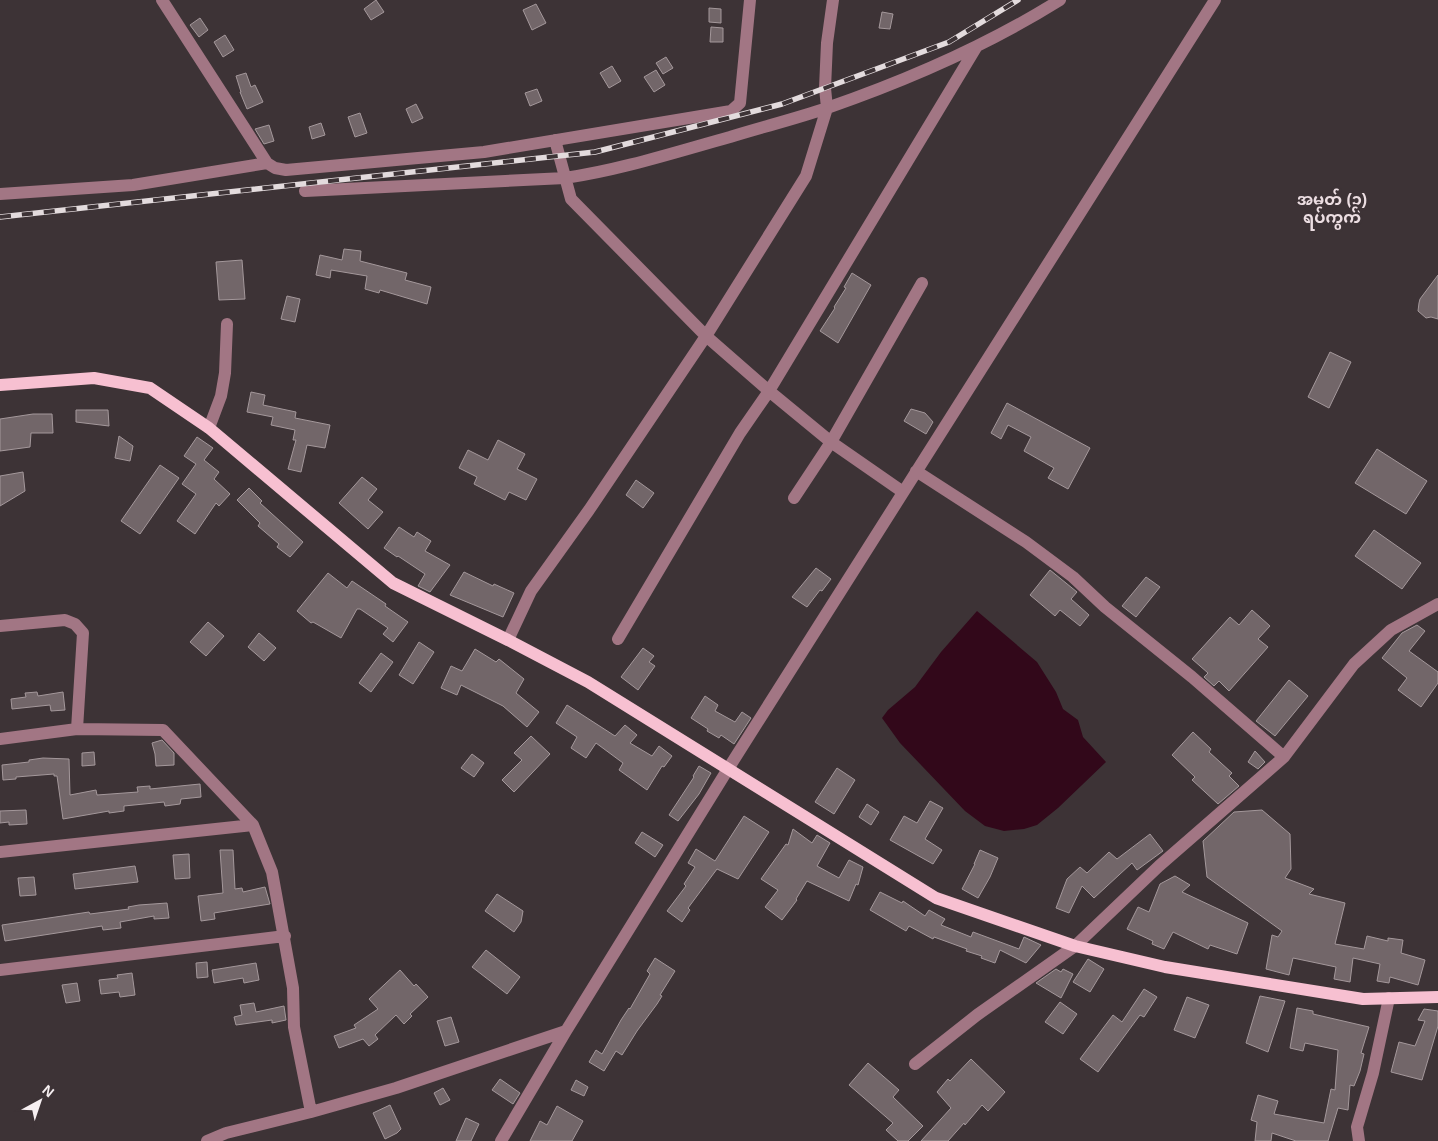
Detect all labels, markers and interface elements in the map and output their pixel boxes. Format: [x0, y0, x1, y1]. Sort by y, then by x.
district label: အမှတ် (၃) ရပ်ကွက် [1297, 188, 1367, 231]
north arrow [15, 1076, 65, 1126]
text: N [39, 1082, 57, 1100]

